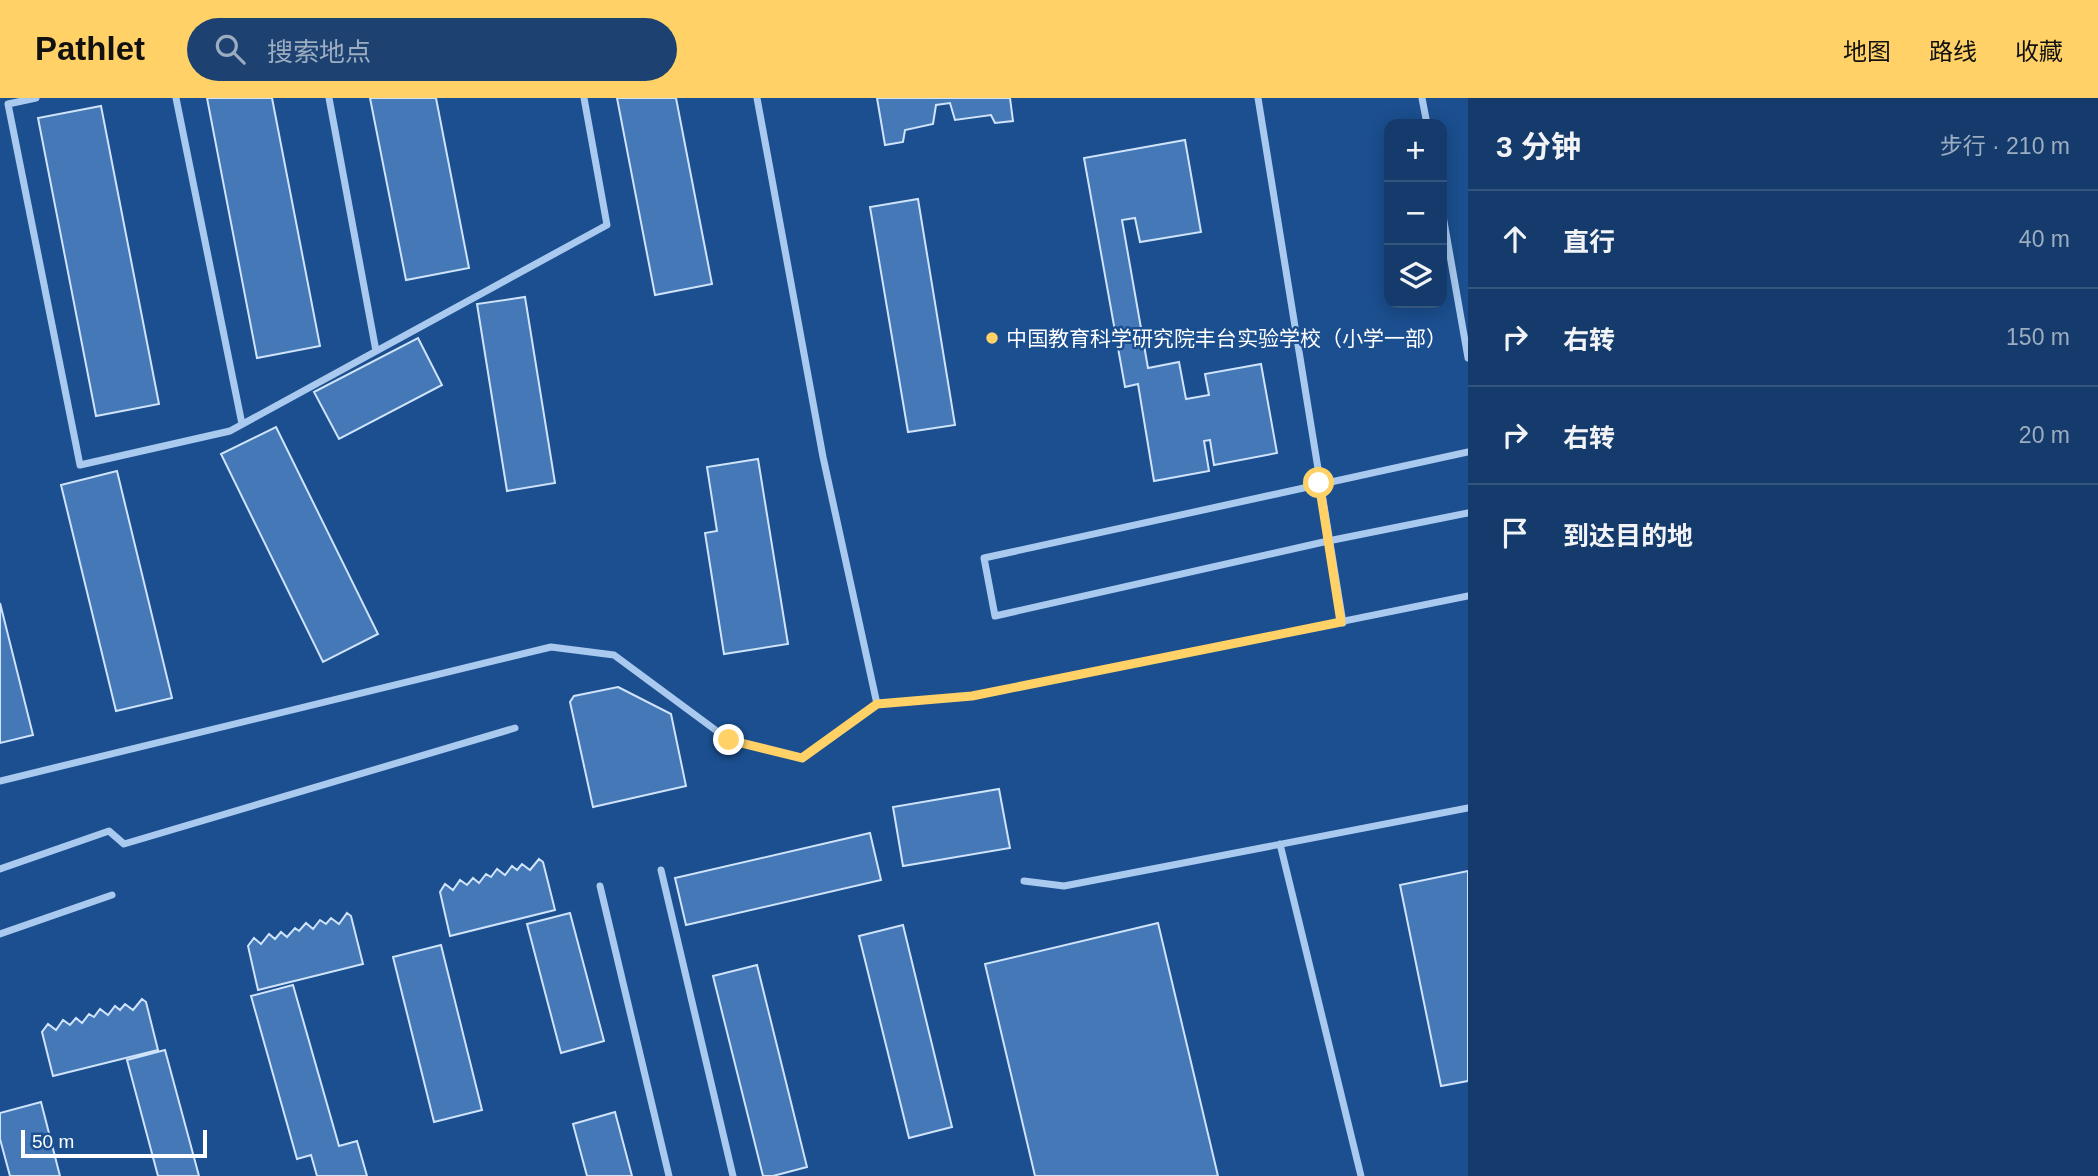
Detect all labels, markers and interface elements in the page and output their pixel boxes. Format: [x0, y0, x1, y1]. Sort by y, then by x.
search box [187, 18, 677, 81]
text: Pathlet [35, 30, 145, 67]
icon: search [211, 30, 249, 68]
text: 搜索地点 [267, 37, 371, 67]
text: 地图 [1843, 38, 1891, 65]
text: 路线 [1929, 38, 1977, 65]
text: 收藏 [2015, 38, 2063, 65]
map controls [1384, 119, 1447, 308]
button: + [1384, 119, 1447, 182]
text: 3 分钟 [1496, 130, 1581, 163]
text: 步行 · 210 m [1940, 133, 2070, 159]
button: − [1384, 182, 1447, 245]
icon: ahead [1496, 220, 1534, 258]
text: 40 m [2019, 226, 2070, 252]
text: 直行 [1563, 227, 1615, 257]
button: layers [1384, 245, 1447, 308]
icon: right [1496, 318, 1534, 356]
text: 150 m [2006, 324, 2070, 350]
text: 右转 [1563, 325, 1615, 355]
place label: 中国教育科学研究院丰台实验学校（小学一部） [1006, 327, 1447, 350]
marker: 中国教育科学研究院丰台实验学校（小学一部） [984, 330, 1000, 346]
icon: right [1496, 416, 1534, 454]
text: 20 m [2019, 422, 2070, 448]
text: 右转 [1563, 423, 1615, 453]
route start [1303, 467, 1334, 498]
icon: arrive [1496, 514, 1534, 552]
text: 到达目的地 [1563, 521, 1693, 551]
route end [713, 724, 744, 755]
scale bar [21, 1127, 206, 1159]
text: 50 m [32, 1131, 74, 1152]

